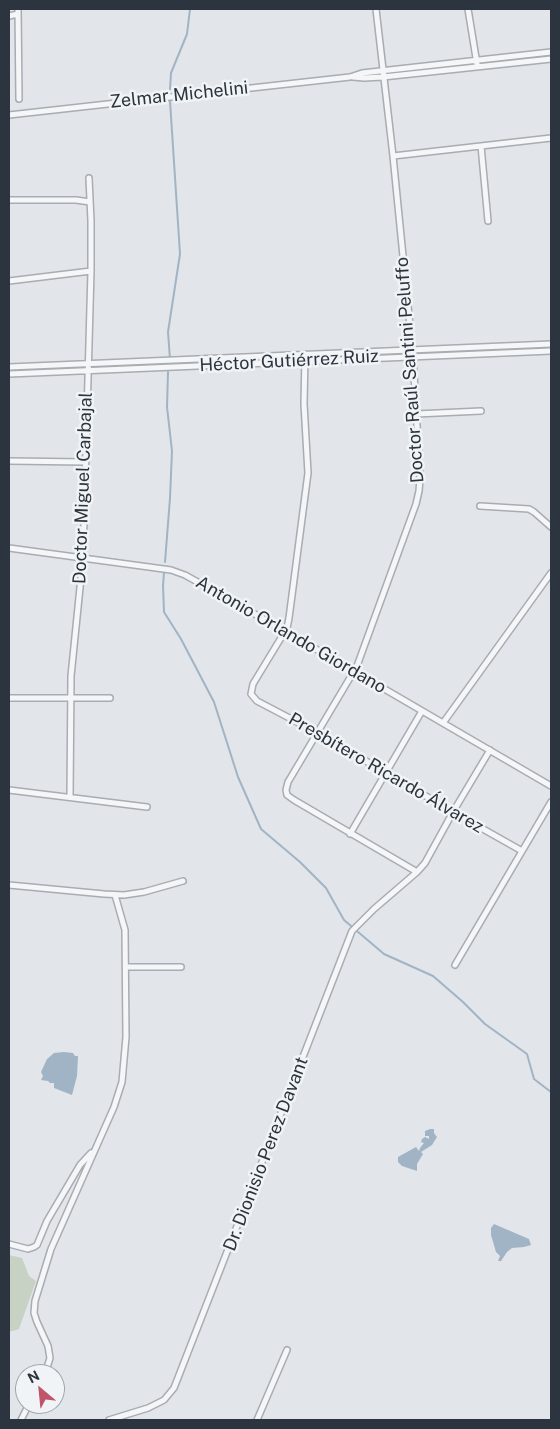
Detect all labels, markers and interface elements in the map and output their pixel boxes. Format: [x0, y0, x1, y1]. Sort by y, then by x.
street label: Zelmar Michelini [109, 77, 249, 113]
street label: Doctor Raúl Santini Peluffo [391, 256, 429, 484]
street label: Héctor Gutiérrez Ruiz [199, 346, 379, 376]
street label: Doctor Miguel Carbajal [69, 392, 97, 584]
street label: Antonio Orlando Giordano [192, 572, 390, 698]
street label: Presbítero Ricardo Álvarez [285, 708, 487, 838]
street label: Dr. Dionisio Perez Davant [219, 1054, 313, 1254]
north arrow [15, 1364, 65, 1414]
text: N [25, 1367, 42, 1386]

